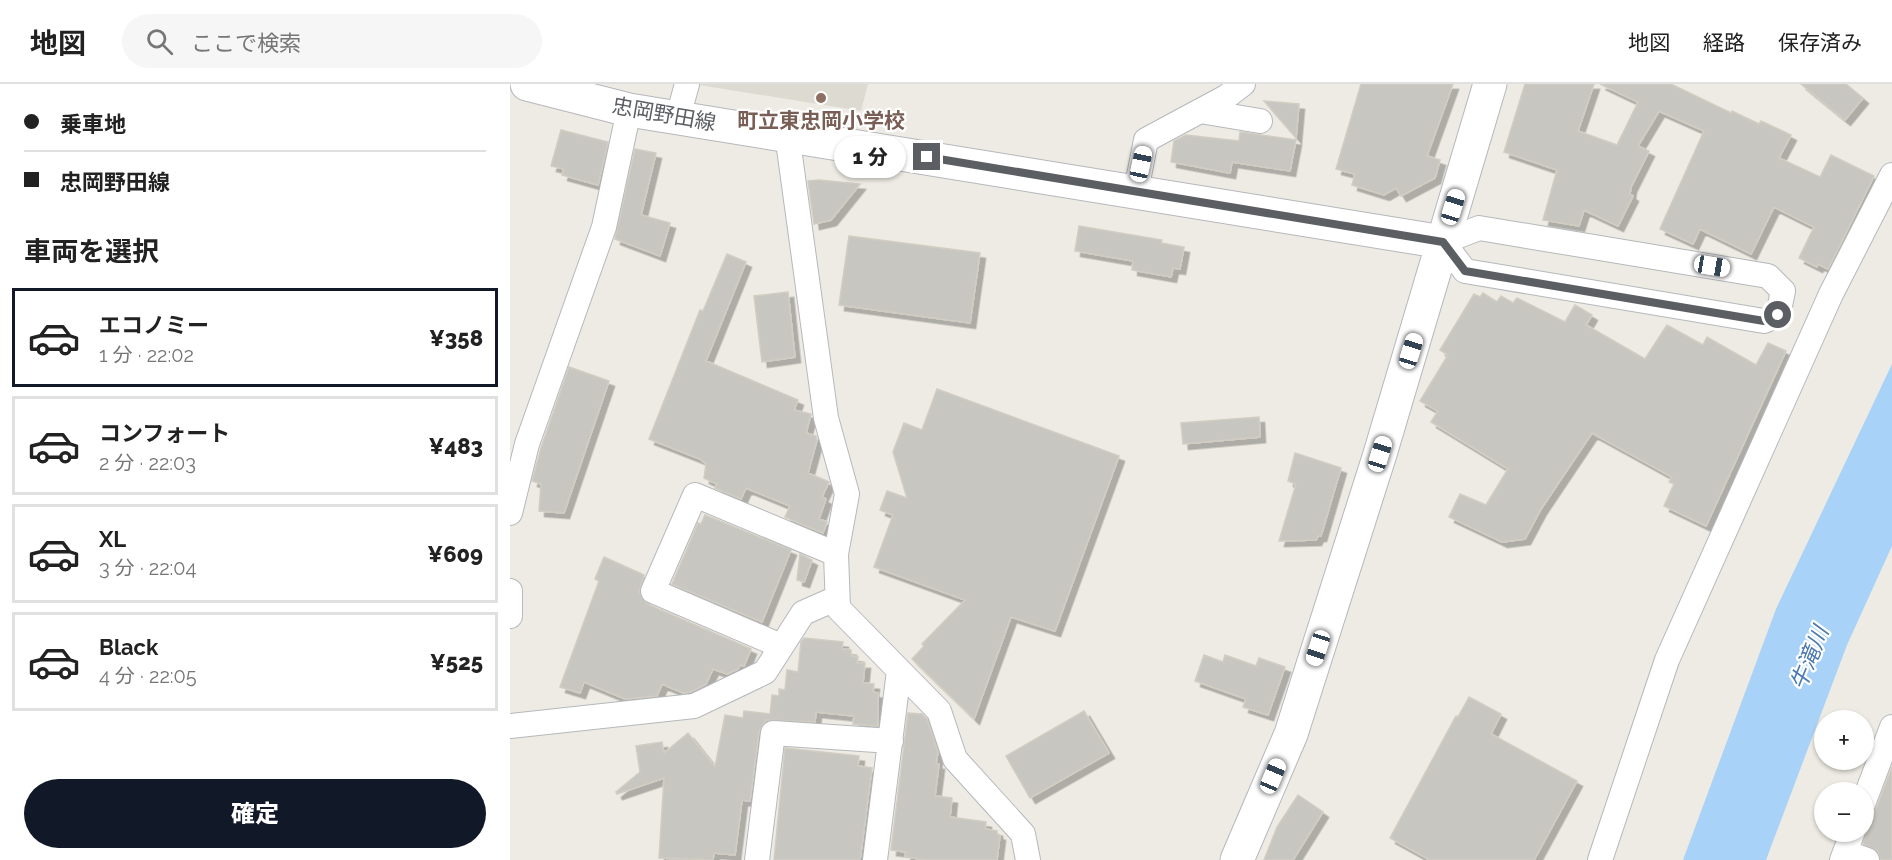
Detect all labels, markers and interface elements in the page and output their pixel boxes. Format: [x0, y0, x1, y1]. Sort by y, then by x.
search box [122, 14, 542, 68]
icon: search [143, 25, 176, 58]
text: 地図 [30, 27, 86, 60]
text: ここで検索 [191, 30, 301, 56]
text: 地図 [1628, 30, 1670, 55]
text: 経路 [1703, 30, 1745, 55]
text: 保存済み [1778, 30, 1862, 55]
marker: 町立東忠岡小学校 [814, 91, 828, 105]
street label: 忠岡野田線 [610, 93, 718, 135]
place label: 町立東忠岡小学校 [737, 108, 905, 133]
text: 乗車地 [60, 111, 126, 137]
callout: 1 分 [834, 136, 906, 178]
route end [913, 143, 940, 170]
text: 1 分 [852, 145, 888, 169]
car [1128, 145, 1154, 183]
text: 忠岡野田線 [60, 169, 170, 195]
car [1439, 187, 1467, 227]
text: 車両を選択 [24, 236, 159, 267]
car [1693, 254, 1731, 278]
route start [1764, 301, 1791, 328]
icon: car [27, 311, 81, 365]
text: エコノミー [99, 312, 209, 338]
text: ¥358 [429, 325, 483, 351]
car [1397, 331, 1425, 371]
text: 1 分 · 22:02 [99, 343, 194, 367]
icon: car [27, 419, 81, 473]
text: コンフォート [99, 420, 230, 446]
text: ¥483 [428, 433, 483, 459]
car [1366, 434, 1394, 474]
text: 2 分 · 22:03 [99, 451, 196, 475]
text: XL [99, 526, 126, 552]
icon: car [27, 527, 81, 581]
text: ¥609 [427, 541, 483, 567]
text: 3 分 · 22:04 [99, 556, 197, 580]
water label: 牛滝川 [1785, 621, 1834, 693]
car [1304, 628, 1332, 668]
text: Black [99, 634, 158, 660]
icon: car [27, 635, 81, 689]
text: ¥525 [430, 649, 483, 675]
text: 4 分 · 22:05 [99, 664, 197, 688]
map controls [1814, 710, 1874, 842]
button: + [1814, 710, 1874, 770]
car [1258, 756, 1288, 796]
button: 確定 [24, 779, 486, 848]
button: − [1814, 782, 1874, 842]

